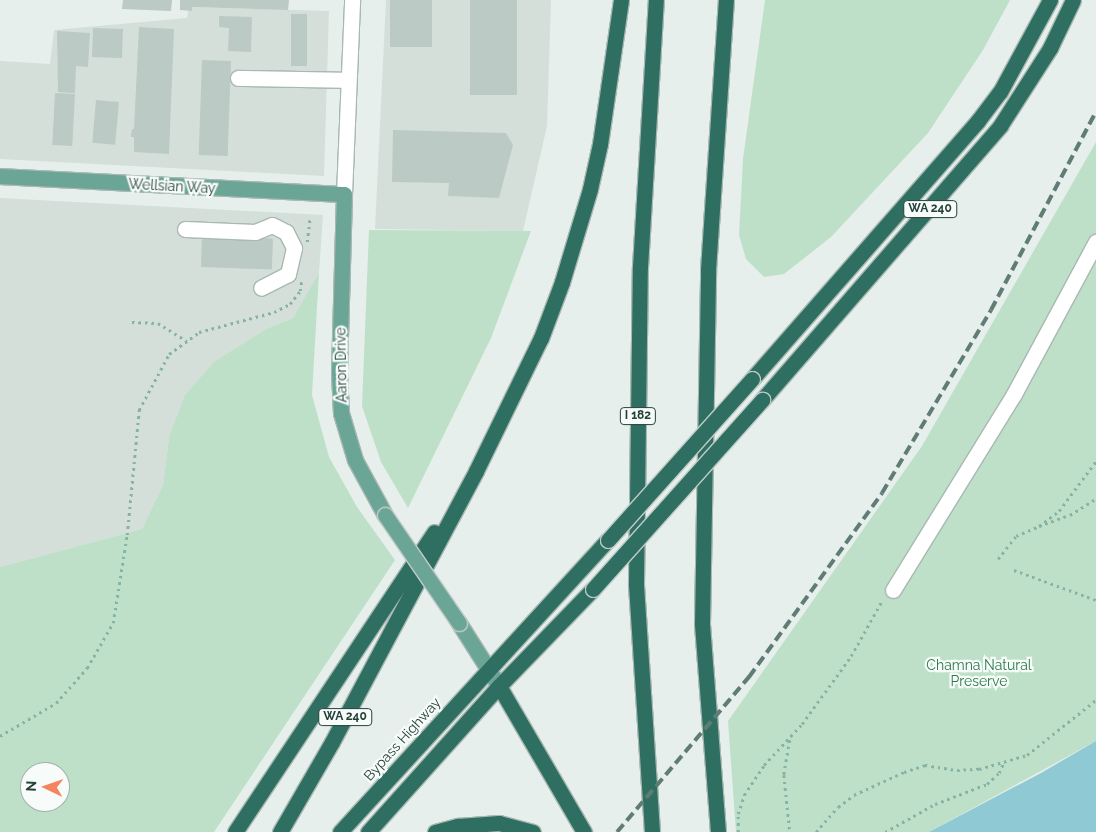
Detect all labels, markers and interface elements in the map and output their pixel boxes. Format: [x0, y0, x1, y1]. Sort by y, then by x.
street label: Wellsian Way [128, 175, 216, 197]
road number: WA 240 [902, 200, 958, 218]
street label: Aaron Drive [332, 327, 350, 403]
road number: I 182 [619, 406, 657, 426]
park label: Chamna Natural Preserve [926, 657, 1032, 690]
street label: Bypass Highway [360, 694, 444, 784]
road number: WA 240 [318, 708, 372, 726]
north arrow [20, 762, 70, 812]
text: N [23, 781, 39, 792]

